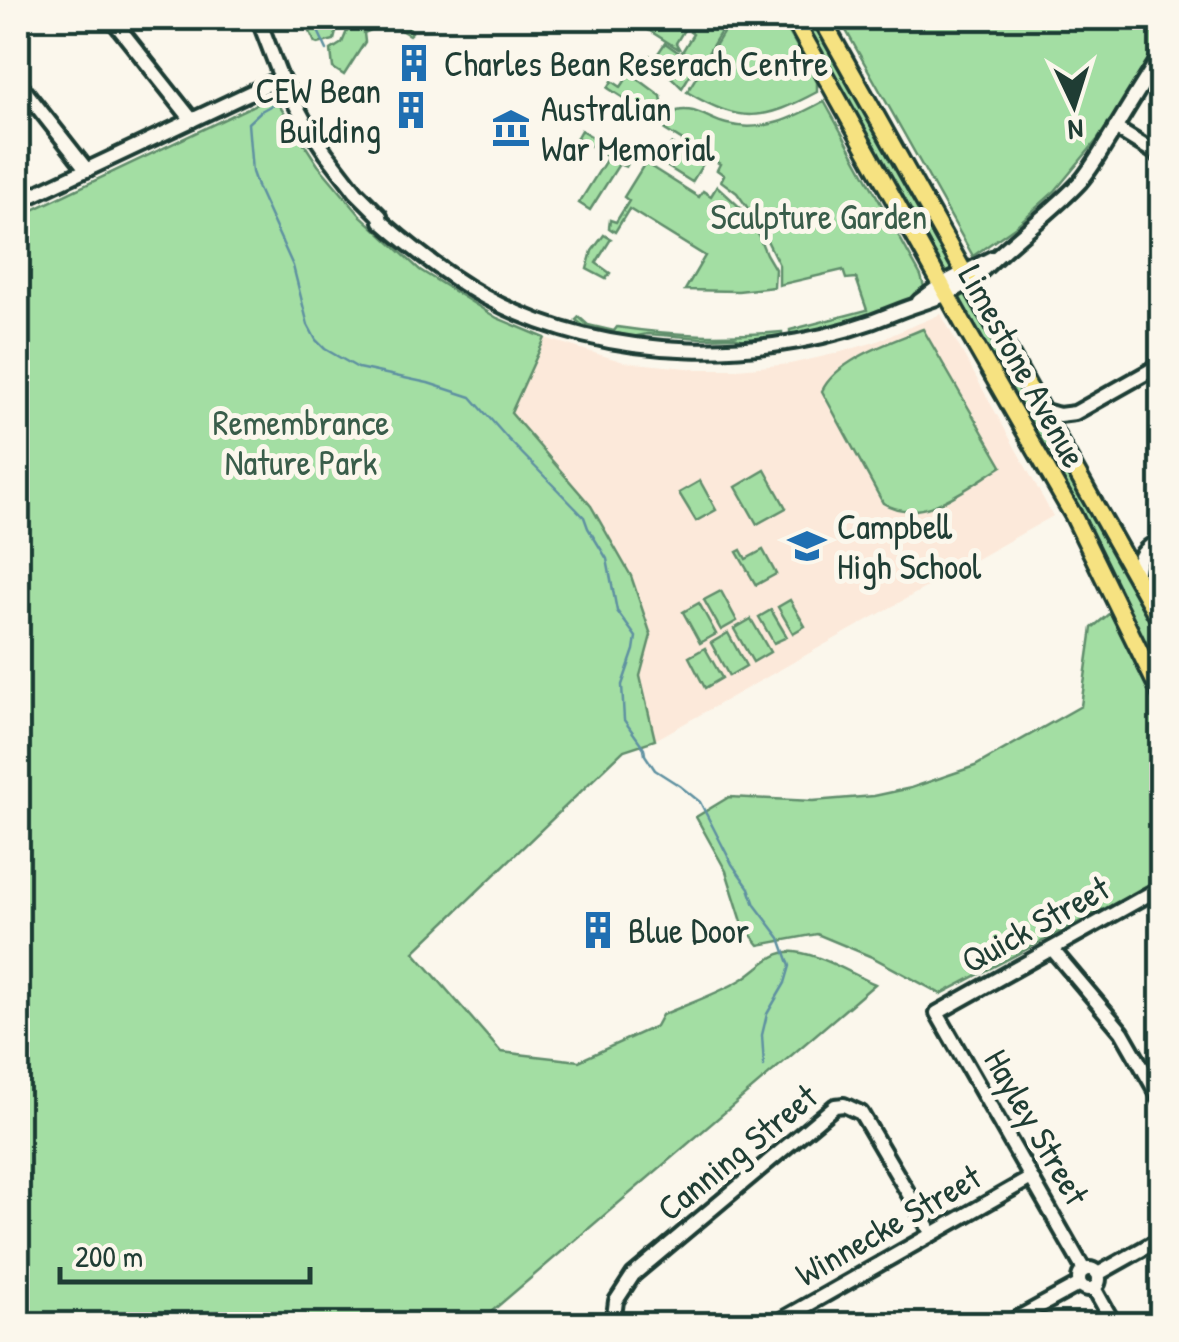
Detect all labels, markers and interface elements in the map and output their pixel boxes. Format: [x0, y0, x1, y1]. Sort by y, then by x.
place label: Charles Bean Reserach Centre [444, 40, 828, 87]
building icon: Charles Bean Reserach Centre [393, 42, 435, 84]
north arrow [1024, 55, 1124, 155]
place label: CEW Bean Building [256, 67, 381, 154]
place label: Australian War Memorial [541, 85, 716, 172]
building icon: CEW Bean Building [390, 89, 432, 131]
museum icon: Australian War Memorial [490, 107, 532, 149]
text: N [1067, 110, 1085, 149]
park label: Sculpture Garden [711, 193, 927, 240]
street label: Limestone Avenue [948, 256, 1098, 476]
park label: Remembrance Nature Park [213, 399, 389, 486]
place label: Campbell High School [837, 503, 982, 590]
school or university icon: Campbell High School [786, 525, 828, 567]
street label: Quick Street [953, 864, 1118, 984]
place label: Blue Door [628, 907, 749, 954]
building icon: Blue Door [577, 909, 619, 951]
street label: Hayley Street [974, 1041, 1101, 1214]
street label: Canning Street [647, 1072, 828, 1231]
street label: Winnecke Street [787, 1153, 990, 1297]
scale bar [60, 1222, 310, 1284]
text: 200 m [75, 1236, 143, 1276]

